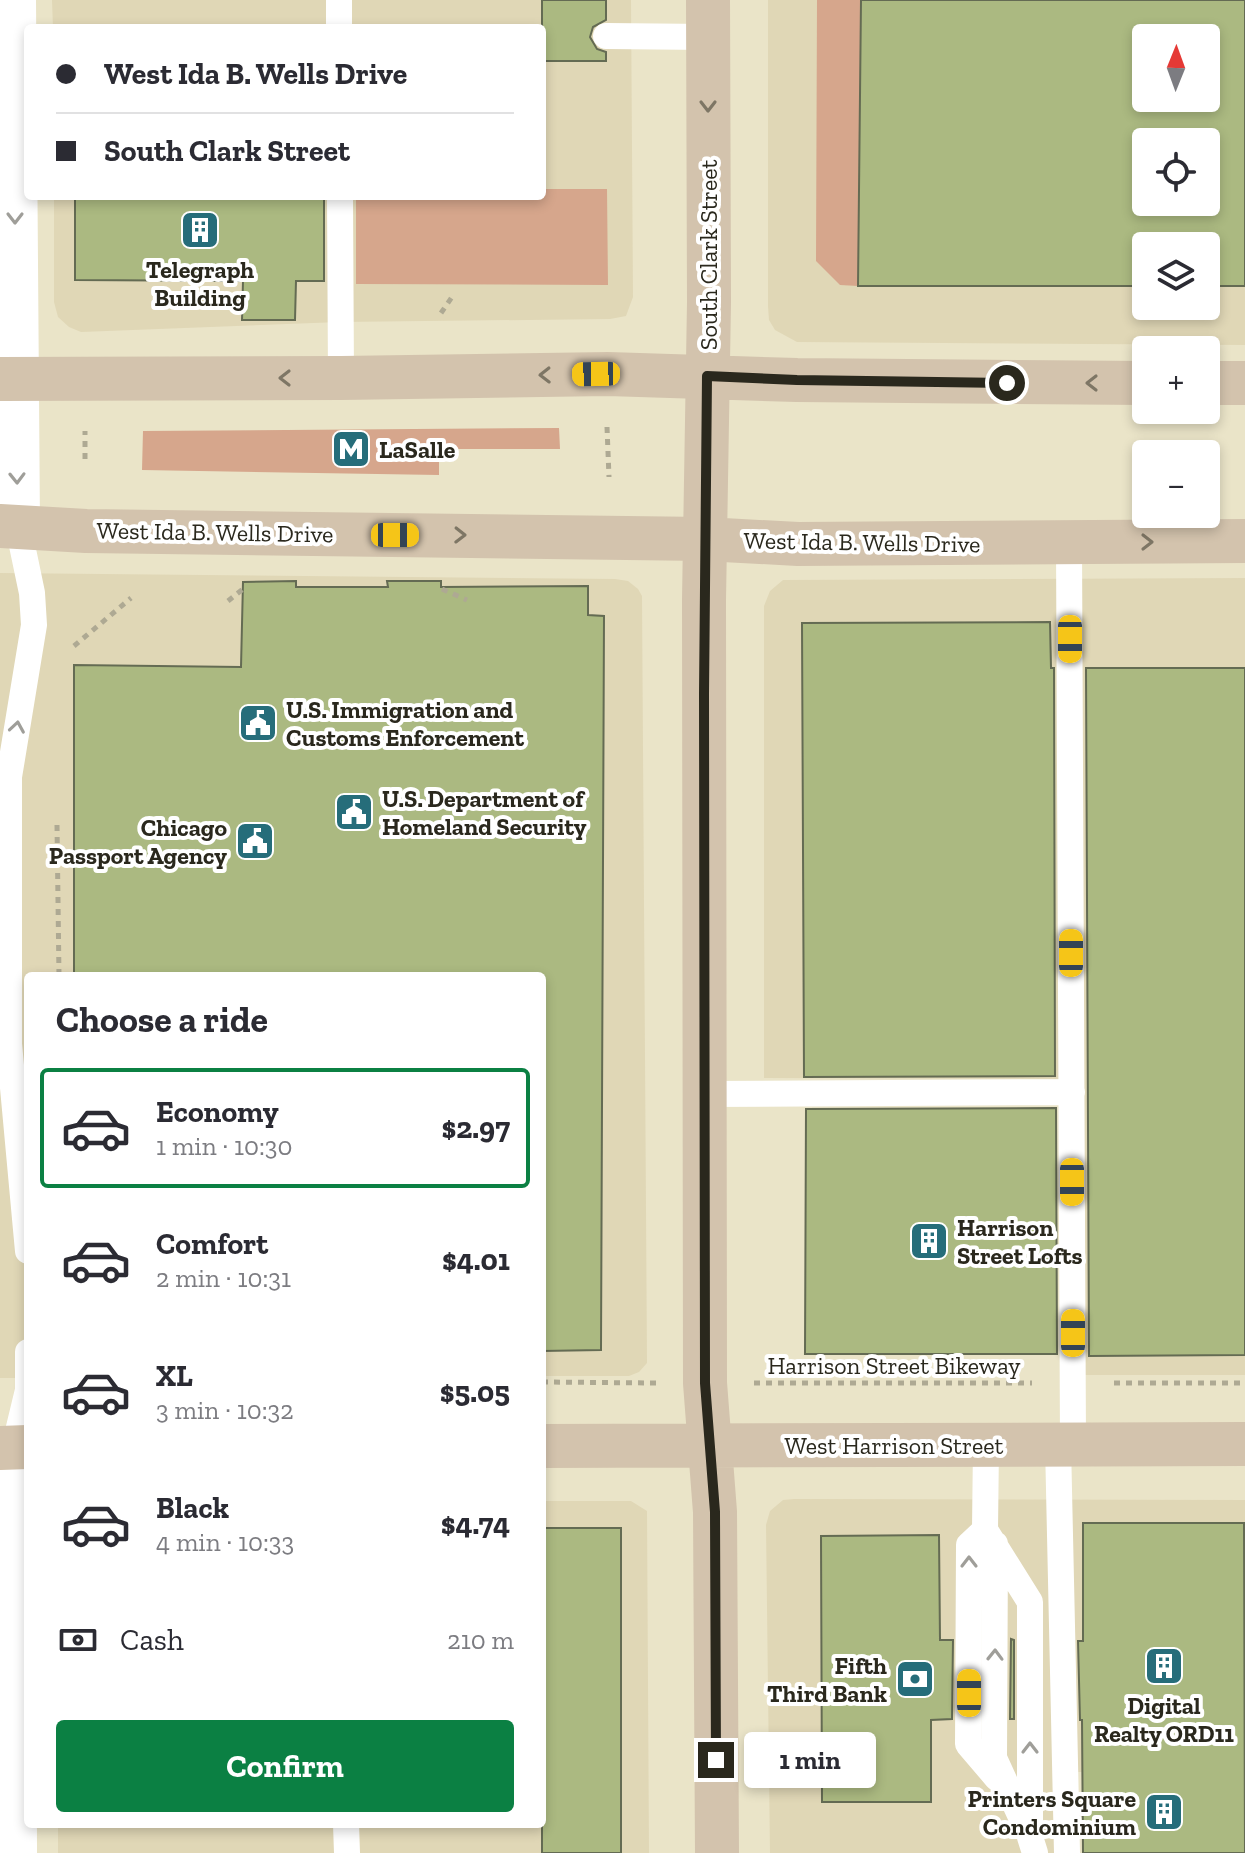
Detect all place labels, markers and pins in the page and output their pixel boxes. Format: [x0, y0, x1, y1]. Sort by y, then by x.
building icon: Telegraph Building [179, 209, 221, 251]
place label: Telegraph Building [146, 255, 254, 312]
metro station icon: LaSalle [330, 428, 372, 470]
place label: LaSalle [379, 435, 456, 464]
place label: U.S. Immigration and Customs Enforcement [286, 695, 525, 752]
public building icon: U.S. Immigration and Customs Enforcement [237, 702, 279, 744]
place label: U.S. Department of Homeland Security [382, 784, 587, 841]
public building icon: U.S. Department of Homeland Security [333, 791, 375, 833]
place label: Chicago Passport Agency [49, 813, 227, 870]
public building icon: Chicago Passport Agency [234, 820, 276, 862]
place label: Harrison Street Lofts [957, 1213, 1082, 1270]
building icon: Harrison Street Lofts [908, 1220, 950, 1262]
building icon: Digital Realty ORD11 [1143, 1645, 1185, 1687]
place label: Fifth Third Bank [767, 1651, 887, 1708]
bank icon: Fifth Third Bank [894, 1658, 936, 1700]
place label: Digital Realty ORD11 [1094, 1691, 1234, 1748]
place label: Printers Square Condominium [967, 1784, 1136, 1841]
building icon: Printers Square Condominium [1143, 1791, 1185, 1833]

